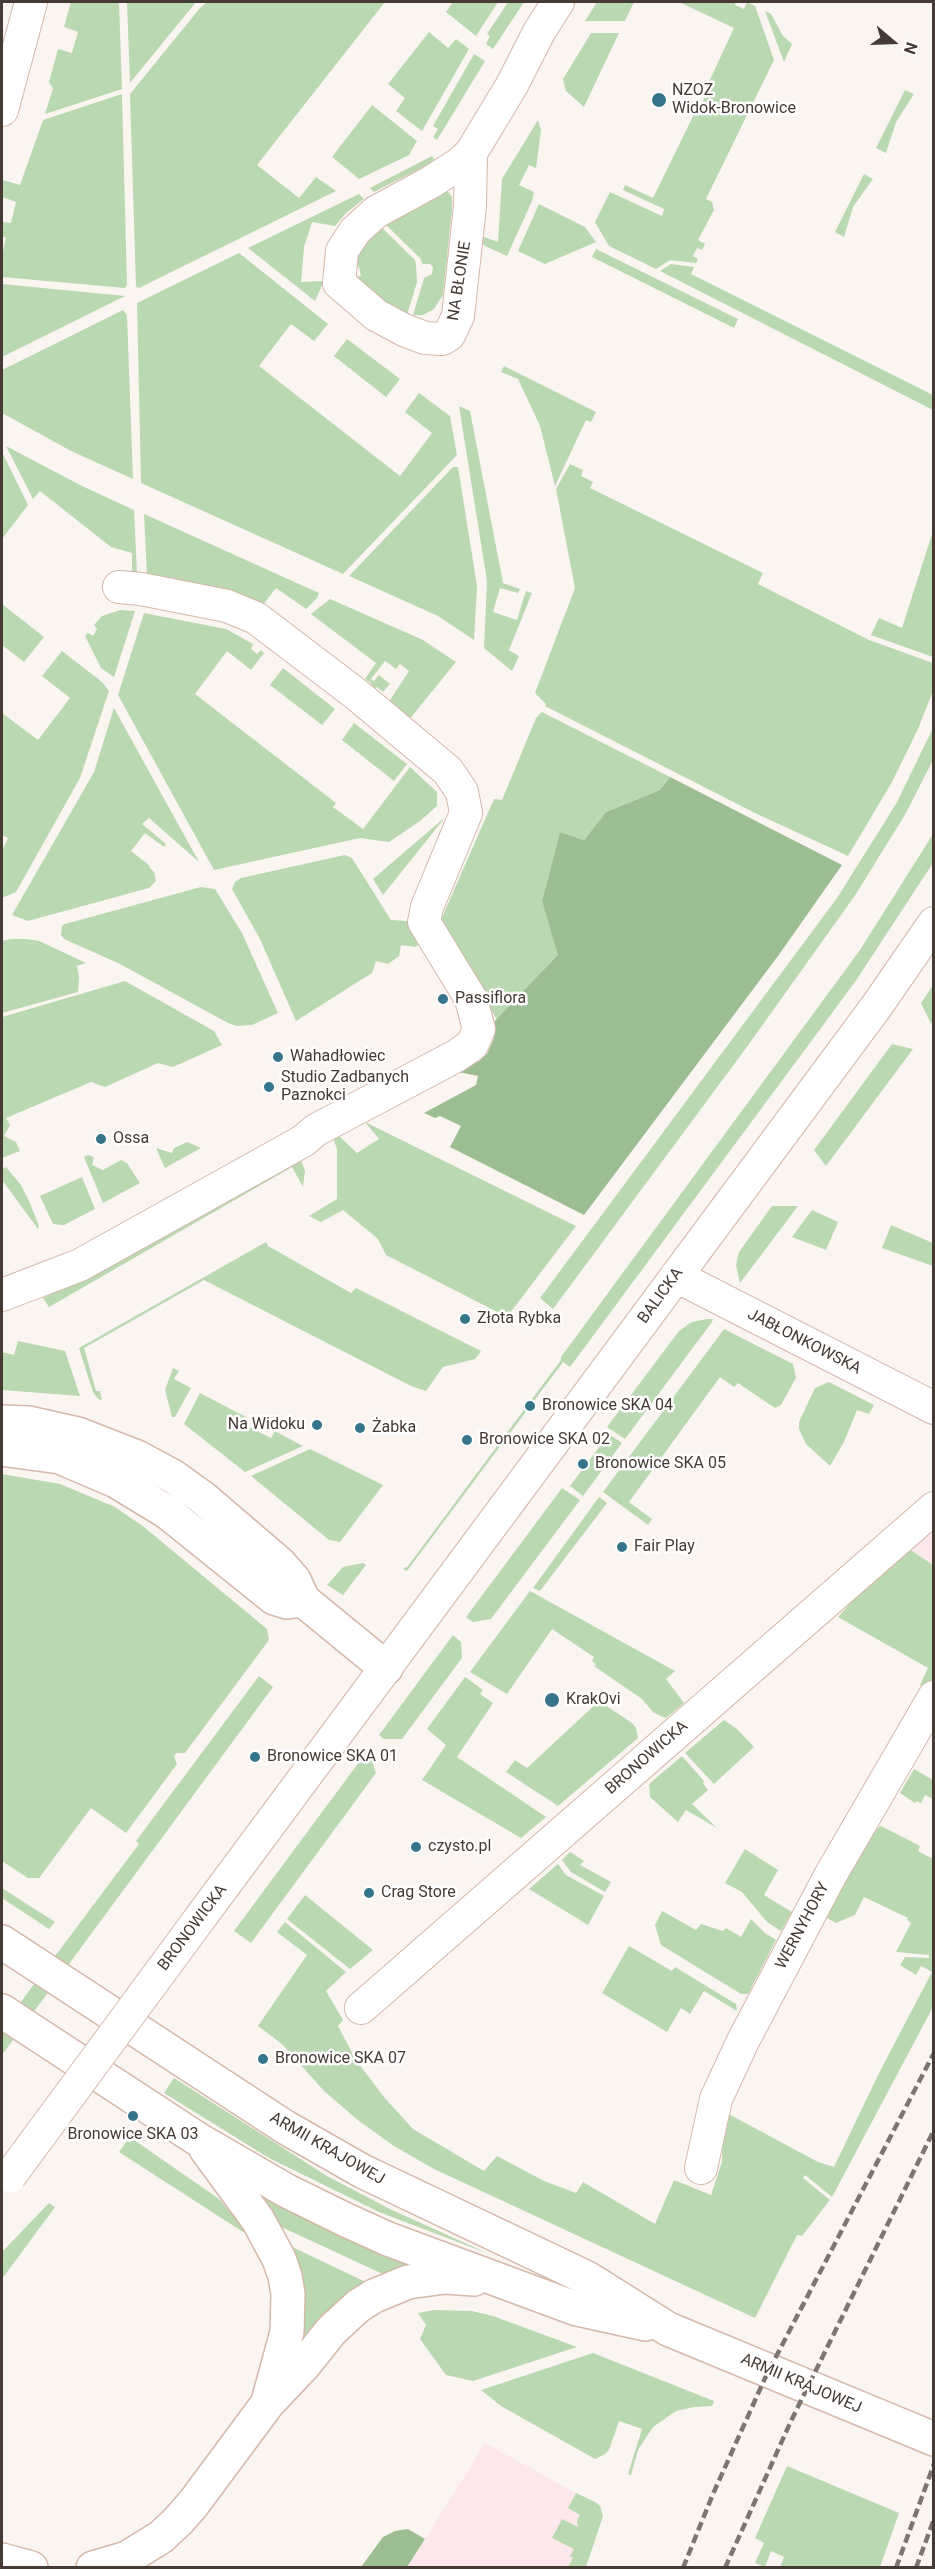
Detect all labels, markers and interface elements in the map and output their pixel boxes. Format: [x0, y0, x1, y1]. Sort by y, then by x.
north arrow [863, 12, 923, 72]
text: N [900, 40, 921, 56]
place label: NZOZ Widok-Bronowice [672, 81, 796, 119]
marker: NZOZ Widok-Bronowice [650, 91, 668, 109]
street label: NA BŁONIE [444, 240, 476, 322]
place label: Passiflora [455, 989, 526, 1009]
marker: Passiflora [436, 992, 450, 1006]
place label: Wahadłowiec [290, 1047, 385, 1067]
marker: Wahadłowiec [271, 1050, 285, 1064]
place label: Studio Zadbanych Paznokci [281, 1068, 409, 1106]
marker: Studio Zadbanych Paznokci [262, 1080, 276, 1094]
place label: Ossa [113, 1129, 149, 1149]
marker: Ossa [94, 1132, 108, 1146]
street label: BALICKA [634, 1264, 688, 1328]
street label: JABŁONKOWSKA [744, 1305, 864, 1379]
place label: Złota Rybka [477, 1309, 561, 1329]
marker: Złota Rybka [458, 1312, 472, 1326]
place label: Bronowice SKA 04 [542, 1396, 673, 1416]
marker: Bronowice SKA 04 [523, 1399, 537, 1413]
place label: Na Widoku [228, 1415, 305, 1435]
marker: Na Widoku [310, 1418, 324, 1432]
place label: Żabka [372, 1418, 416, 1438]
marker: Żabka [353, 1421, 367, 1435]
place label: Bronowice SKA 02 [479, 1430, 610, 1450]
marker: Bronowice SKA 02 [460, 1433, 474, 1447]
place label: Bronowice SKA 05 [595, 1454, 726, 1474]
marker: Bronowice SKA 05 [576, 1457, 590, 1471]
place label: Fair Play [634, 1537, 695, 1557]
marker: Fair Play [615, 1540, 629, 1554]
place label: KrakOvi [566, 1690, 621, 1710]
marker: KrakOvi [543, 1691, 561, 1709]
street label: BRONOWICKA [602, 1717, 692, 1799]
place label: Bronowice SKA 01 [267, 1747, 398, 1767]
marker: Bronowice SKA 01 [248, 1750, 262, 1764]
place label: czysto.pl [428, 1837, 491, 1857]
marker: czysto.pl [409, 1840, 423, 1854]
street label: WERNYHORY [772, 1879, 834, 1973]
street label: BRONOWICKA [154, 1881, 232, 1975]
place label: Crag Store [381, 1883, 456, 1903]
marker: Crag Store [362, 1886, 376, 1900]
place label: Bronowice SKA 07 [275, 2049, 406, 2069]
marker: Bronowice SKA 07 [256, 2052, 270, 2066]
street label: ARMII KRAJOWEJ [266, 2108, 388, 2190]
marker: Bronowice SKA 03 [126, 2109, 140, 2123]
place label: Bronowice SKA 03 [68, 2125, 198, 2145]
street label: ARMII KRAJOWEJ [738, 2350, 864, 2418]

